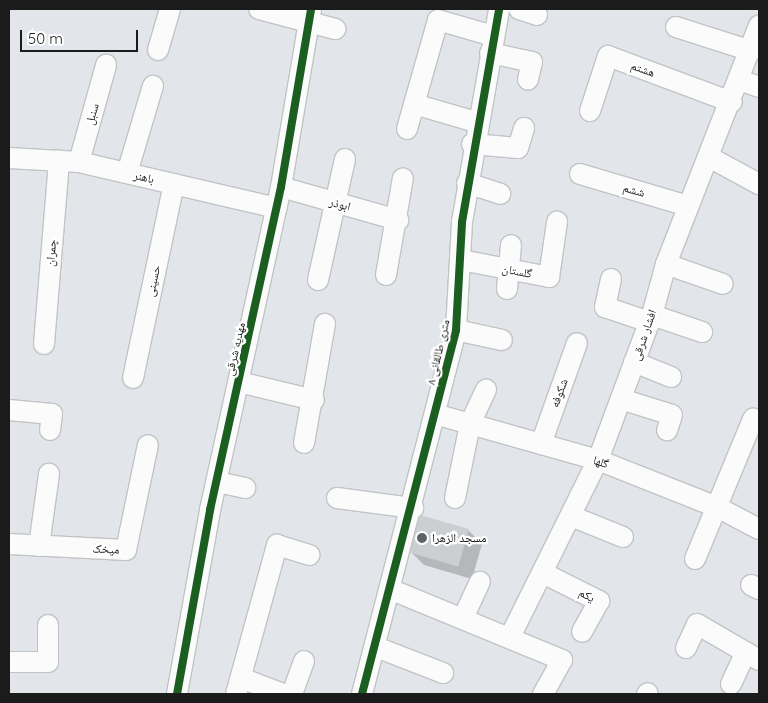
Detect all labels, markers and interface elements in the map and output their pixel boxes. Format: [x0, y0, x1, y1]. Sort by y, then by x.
scale bar [22, 20, 140, 52]
text: 50 m [28, 29, 63, 48]
street label: هشتم [629, 58, 657, 80]
street label: سنبل [82, 101, 102, 127]
street label: باهنر [132, 168, 156, 186]
street label: ششم [621, 180, 647, 200]
street label: ابوذر [328, 194, 352, 214]
street label: چمران [43, 239, 59, 267]
street label: گلستان [501, 261, 533, 281]
street label: حسینی [143, 264, 163, 298]
street label: افشار شرقی [629, 308, 659, 362]
street label: ۸ متری طالقانی [423, 318, 453, 386]
street label: مهدیه شرقی [222, 321, 248, 377]
street label: شکوفه [547, 377, 571, 409]
street label: گلها [591, 453, 611, 471]
place label: مسجد الزهرا [432, 531, 486, 545]
marker: مسجد الزهرا [416, 532, 428, 544]
street label: میخک [92, 541, 120, 557]
street label: یکم [577, 585, 597, 605]

